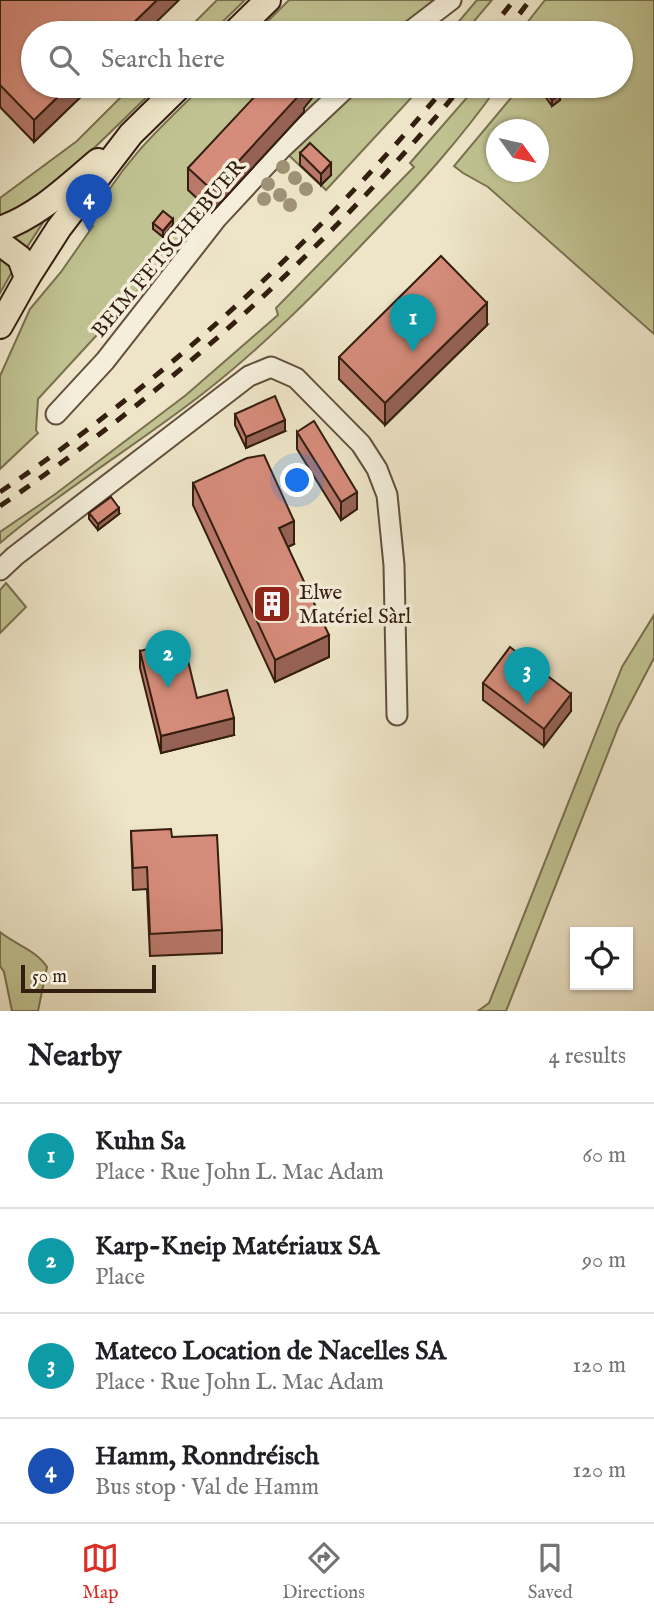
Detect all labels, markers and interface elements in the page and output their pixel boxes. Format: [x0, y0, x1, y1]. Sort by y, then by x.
search box [21, 21, 633, 98]
icon: search [45, 41, 83, 79]
text: Search here [101, 43, 225, 76]
north arrow [486, 119, 549, 182]
street label: BEIM FETSCHEBUER [86, 153, 253, 344]
pin: 4 [66, 174, 112, 232]
pin: 1 [390, 294, 436, 352]
your location [280, 463, 314, 497]
place label: Elwe Matériel Sàrl [299, 580, 411, 631]
building icon: Elwe Matériel Sàrl [251, 583, 293, 625]
pin: 2 [145, 630, 191, 688]
pin: 3 [504, 647, 550, 705]
map controls [570, 927, 633, 990]
button: locate [570, 927, 633, 990]
scale bar [21, 962, 156, 994]
text: 50 m [32, 965, 67, 989]
text: Nearby [28, 1038, 121, 1076]
text: 4 results [548, 1042, 626, 1071]
text: Kuhn Sa [95, 1125, 185, 1158]
text: 1 [47, 1141, 55, 1170]
text: 60 m [582, 1141, 626, 1170]
text: Place · Rue John L. Mac Adam [95, 1158, 384, 1187]
text: Karp-Kneip Matériaux SA [95, 1230, 379, 1263]
text: 2 [46, 1246, 56, 1275]
text: 90 m [582, 1246, 626, 1275]
text: Place [95, 1263, 145, 1292]
text: Mateco Location de Nacelles SA [95, 1335, 446, 1368]
text: 3 [47, 1351, 55, 1380]
text: 120 m [573, 1351, 626, 1380]
text: Place · Rue John L. Mac Adam [95, 1368, 384, 1397]
text: Hamm, Ronndréisch [95, 1440, 319, 1473]
text: 4 [45, 1456, 57, 1485]
text: 120 m [573, 1456, 626, 1485]
text: Bus stop · Val de Hamm [95, 1473, 319, 1502]
tab: Map [81, 1539, 119, 1605]
tab: Directions [282, 1539, 365, 1605]
tab: Saved [528, 1539, 573, 1605]

